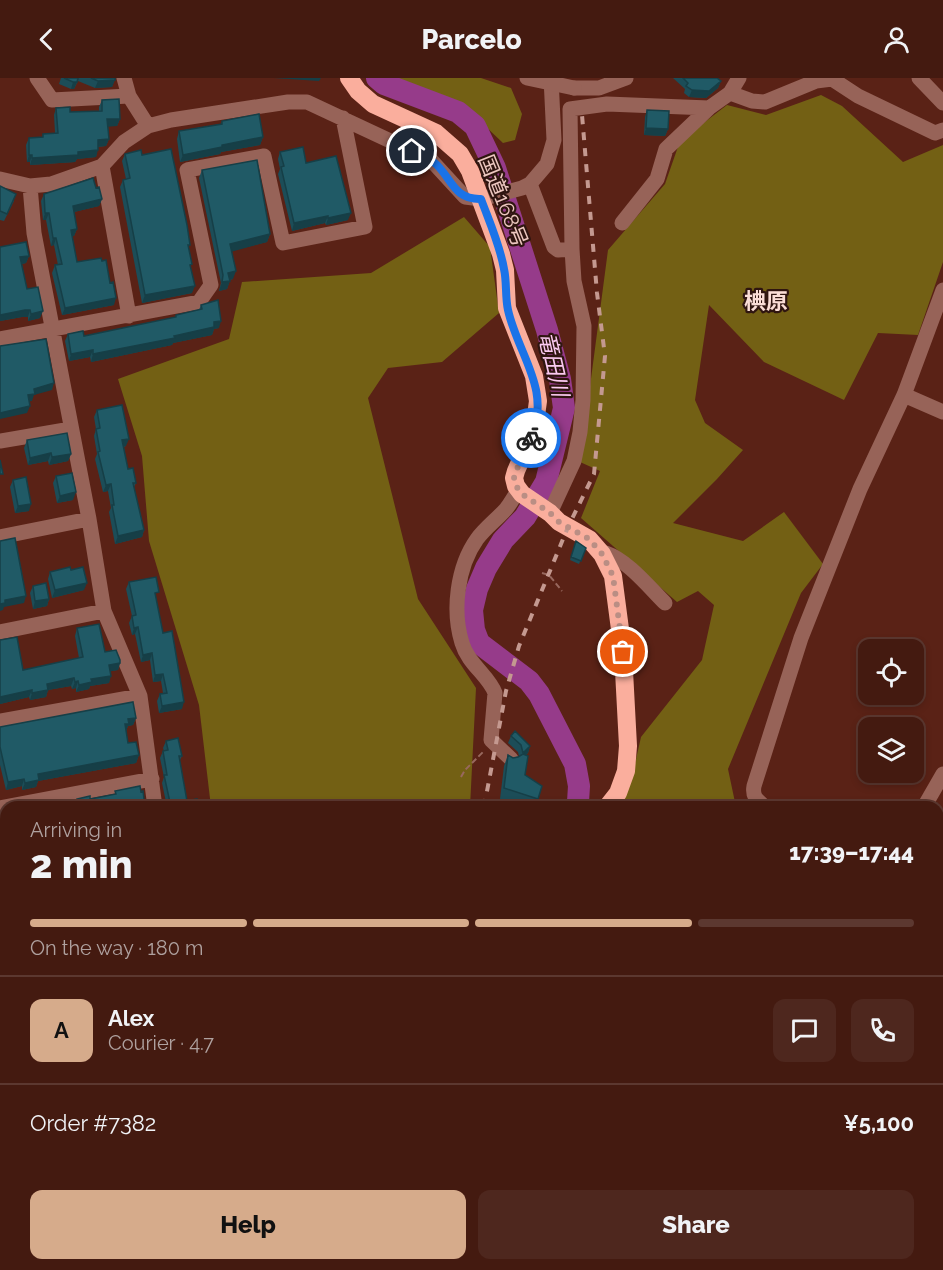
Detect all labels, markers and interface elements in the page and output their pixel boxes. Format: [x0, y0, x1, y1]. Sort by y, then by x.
icon: back [30, 23, 63, 56]
icon: person [880, 23, 913, 56]
text: Parcelo [421, 24, 522, 55]
pin [386, 125, 437, 176]
icon: home [395, 134, 428, 167]
street label: 国道168号 [474, 151, 533, 251]
district label: 椣原 [744, 288, 788, 314]
water label: 竜田川 [534, 329, 575, 401]
courier [501, 408, 561, 468]
icon: bike [515, 422, 548, 455]
pin [597, 626, 648, 677]
icon: bag [606, 635, 639, 668]
map controls [858, 639, 924, 783]
button: locate [858, 639, 924, 705]
button: layers [858, 717, 924, 783]
text: Arriving in [30, 818, 122, 842]
text: 17:39–17:44 [789, 839, 914, 865]
text: 2 min [30, 841, 133, 887]
text: On the way · 180 m [30, 936, 203, 960]
button: chat [773, 999, 836, 1062]
button: phone [851, 999, 914, 1062]
text: Alex [108, 1005, 154, 1031]
text: A [54, 1017, 69, 1043]
text: Courier · 4.7 [108, 1031, 214, 1055]
text: Order #7382 [30, 1110, 156, 1136]
text: ¥5,100 [843, 1110, 914, 1136]
button: Help [30, 1190, 466, 1259]
button: Share [478, 1190, 914, 1259]

